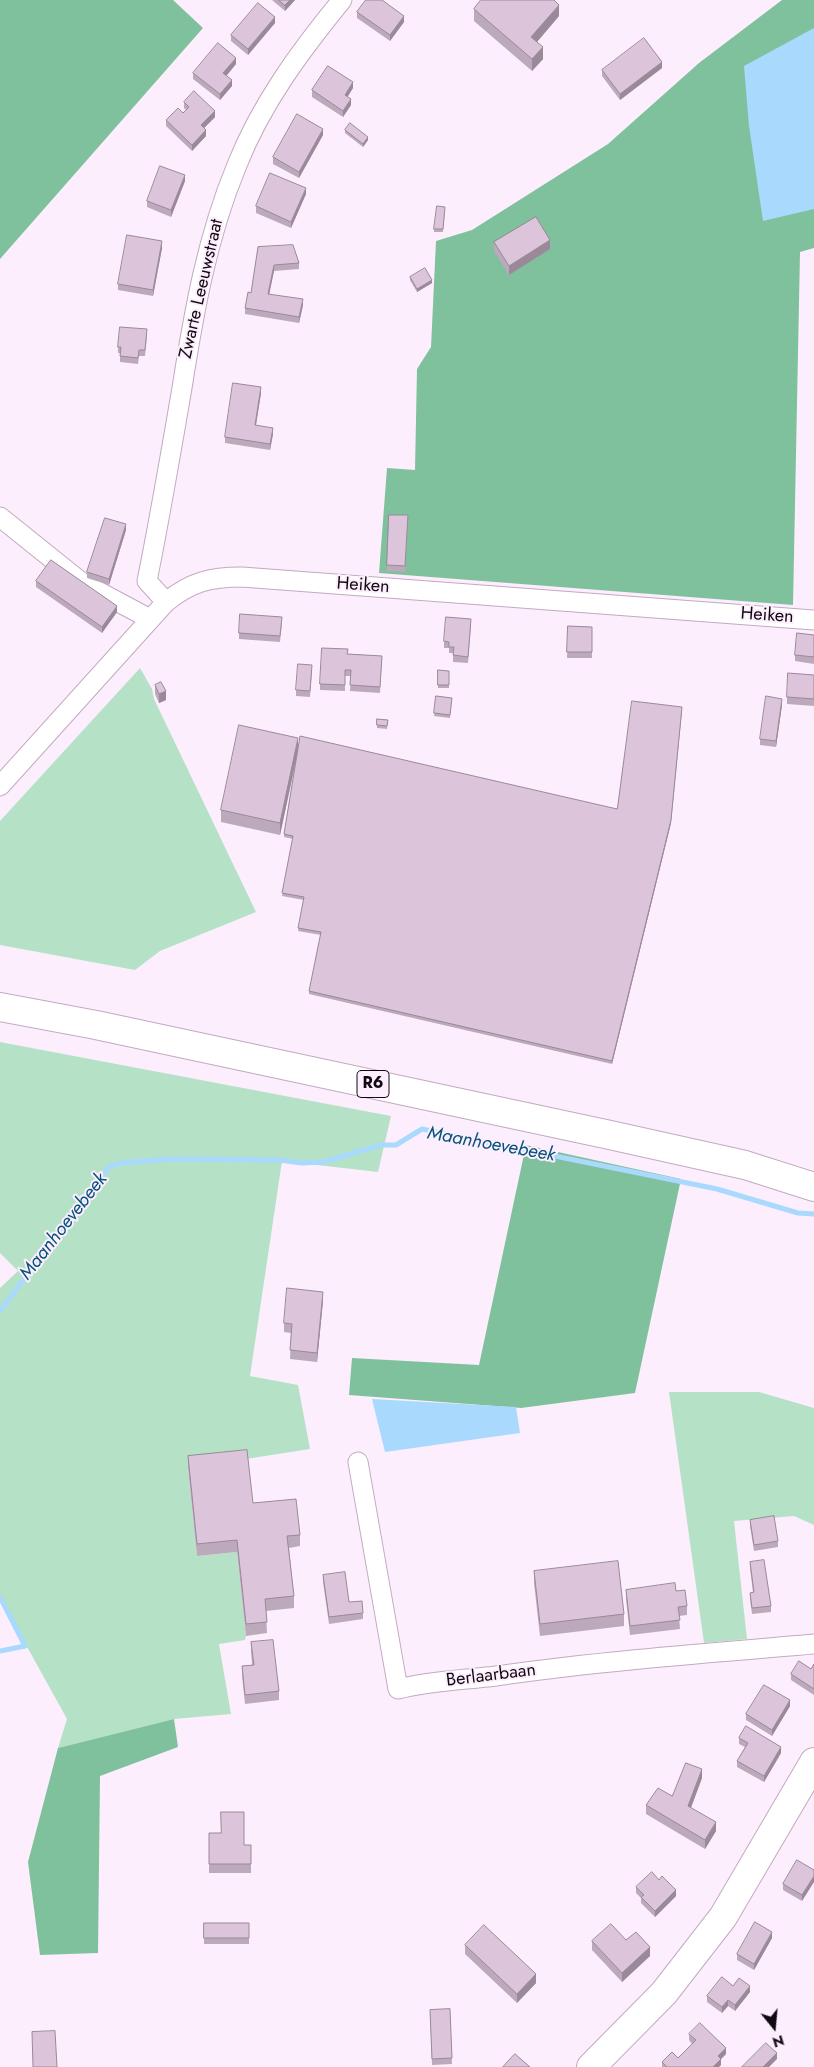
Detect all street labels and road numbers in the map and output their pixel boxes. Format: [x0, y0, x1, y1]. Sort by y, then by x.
street label: Zwarte Leeuwstraat [175, 217, 229, 361]
street label: Heiken [336, 573, 390, 599]
street label: Heiken [740, 603, 794, 629]
road number: R6 [357, 1070, 389, 1098]
street label: Berlaarbaan [445, 1660, 537, 1692]

